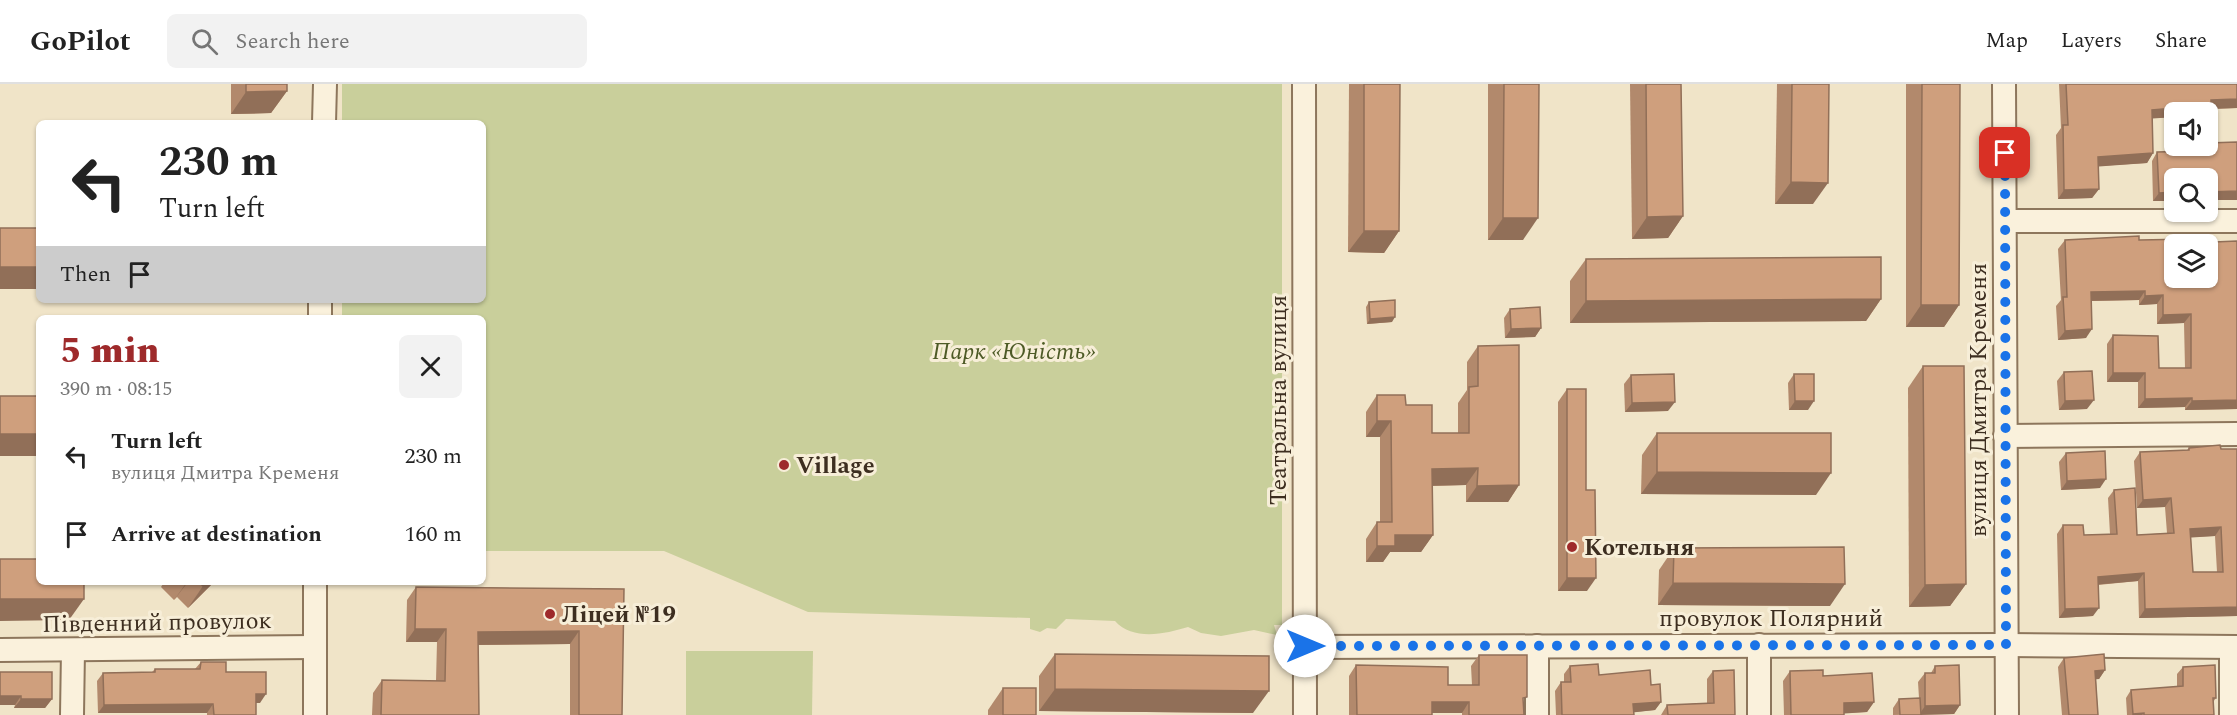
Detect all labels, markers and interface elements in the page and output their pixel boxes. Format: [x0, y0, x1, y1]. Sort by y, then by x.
search box [167, 14, 587, 68]
text: GoPilot [30, 20, 131, 63]
icon: search [188, 25, 221, 58]
text: Search here [236, 25, 350, 58]
text: Map [1986, 25, 2028, 57]
text: Layers [2061, 25, 2122, 57]
text: Share [2155, 25, 2207, 57]
map controls [2164, 102, 2218, 288]
button: sound [2164, 102, 2218, 156]
pin [1979, 127, 2030, 178]
text: 230 m [159, 131, 278, 194]
icon: arrive [1988, 136, 2021, 169]
icon: left [60, 144, 138, 222]
button: search [2164, 168, 2218, 222]
text: Turn left [159, 188, 265, 230]
button: layers [2164, 234, 2218, 288]
text: Then [60, 258, 111, 291]
icon: arrive [123, 258, 156, 291]
street label: вулиця Дмитра Кременя [1961, 263, 1997, 537]
street label: Театральна вулиця [1261, 295, 1297, 505]
text: 5 min [60, 324, 160, 379]
park label: Парк «Юність» [932, 334, 1096, 370]
button: close [399, 335, 462, 398]
text: 390 m · 08:15 [60, 374, 172, 404]
text: Turn left [111, 425, 203, 458]
icon: left [60, 440, 93, 473]
text: 230 m [405, 440, 462, 473]
place label: Village [796, 448, 875, 484]
text: вулиця Дмитра Кременя [111, 458, 340, 488]
marker: Village [777, 458, 791, 472]
icon: arrive [60, 518, 93, 551]
text: Arrive at destination [111, 518, 322, 551]
text: 160 m [405, 518, 462, 551]
place label: Котельня [1584, 530, 1694, 566]
marker: Котельня [1565, 540, 1579, 554]
place label: Ліцей №19 [562, 597, 676, 633]
street label: провулок Полярний [1659, 601, 1883, 637]
street label: Південний провулок [42, 603, 272, 643]
marker: Ліцей №19 [543, 607, 557, 621]
position arrow [1273, 614, 1337, 678]

